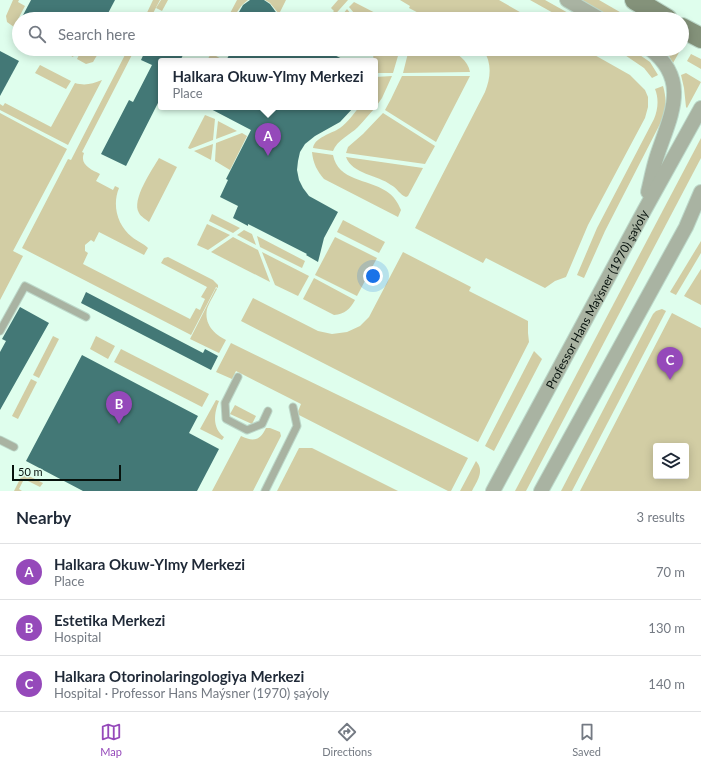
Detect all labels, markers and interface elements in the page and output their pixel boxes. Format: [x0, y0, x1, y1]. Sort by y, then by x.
search box [12, 12, 689, 56]
icon: search [26, 23, 48, 45]
text: Search here [58, 25, 135, 43]
popup [158, 58, 378, 110]
text: Halkara Okuw-Ylmy Merkezi [172, 67, 364, 85]
text: Place [172, 85, 203, 101]
pin: A [255, 123, 281, 156]
street label: Professor Hans Maýsner (1970) şaýoly [542, 206, 651, 391]
your location [363, 266, 383, 286]
pin: C [657, 347, 683, 380]
pin: B [106, 391, 132, 424]
map controls [653, 443, 689, 479]
button: layers [653, 443, 689, 479]
scale bar [12, 463, 121, 482]
text: 50 m [18, 465, 43, 478]
text: Nearby [16, 507, 71, 528]
text: 3 results [637, 509, 685, 525]
text: Halkara Okuw-Ylmy Merkezi [54, 555, 245, 573]
text: A [24, 564, 34, 580]
text: 70 m [656, 564, 685, 580]
text: Place [54, 573, 84, 589]
text: Estetika Merkezi [54, 611, 165, 629]
text: B [25, 620, 33, 636]
text: 130 m [648, 620, 685, 636]
text: Hospital [54, 629, 101, 645]
text: Halkara Otorinolaringologiya Merkezi [54, 667, 304, 685]
text: C [25, 676, 33, 692]
text: 140 m [648, 676, 685, 692]
text: Hospital · Professor Hans Maýsner (1970) şaýoly [54, 685, 329, 701]
tab: Map [100, 721, 122, 758]
tab: Directions [322, 721, 372, 758]
tab: Saved [572, 721, 601, 758]

